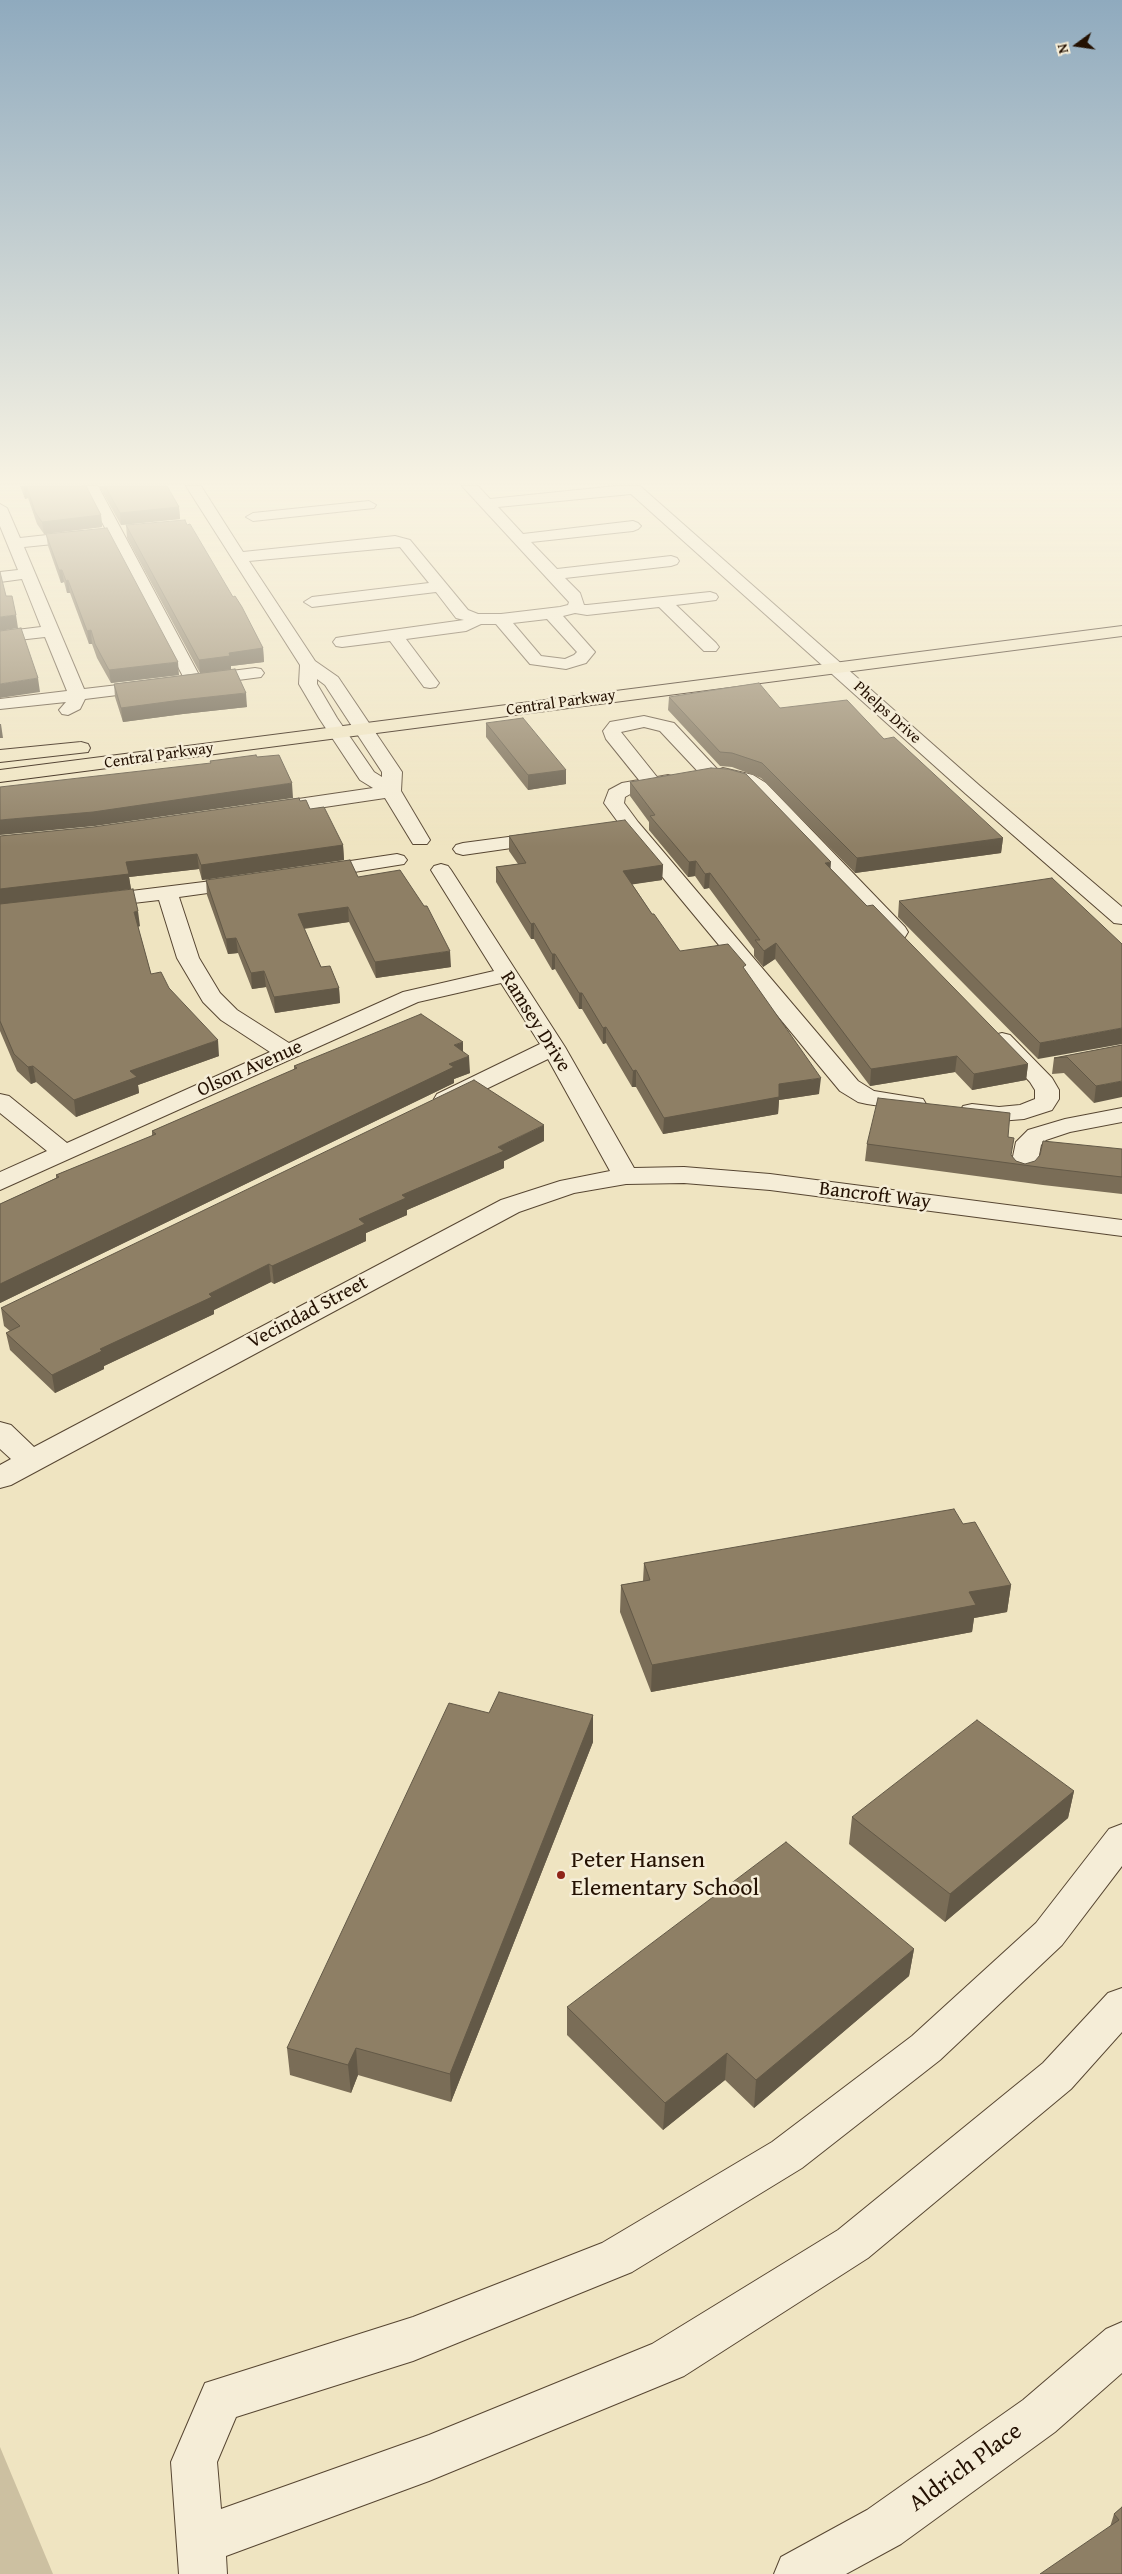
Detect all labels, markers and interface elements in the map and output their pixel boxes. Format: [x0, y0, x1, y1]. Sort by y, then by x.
north arrow [1052, 20, 1102, 70]
text: N [1052, 42, 1073, 56]
street label: Phelps Drive [849, 678, 925, 748]
street label: Central Parkway [505, 686, 617, 720]
street label: Central Parkway [103, 739, 215, 773]
street label: Ramsey Drive [495, 967, 575, 1077]
street label: Olson Avenue [194, 1035, 306, 1103]
street label: Bancroft Way [818, 1177, 932, 1215]
street label: Vecindad Street [244, 1271, 372, 1355]
place label: Peter Hansen Elementary School [571, 1847, 759, 1903]
marker: Peter Hansen Elementary School [555, 1869, 567, 1881]
street label: Aldrich Place [904, 2417, 1028, 2519]

